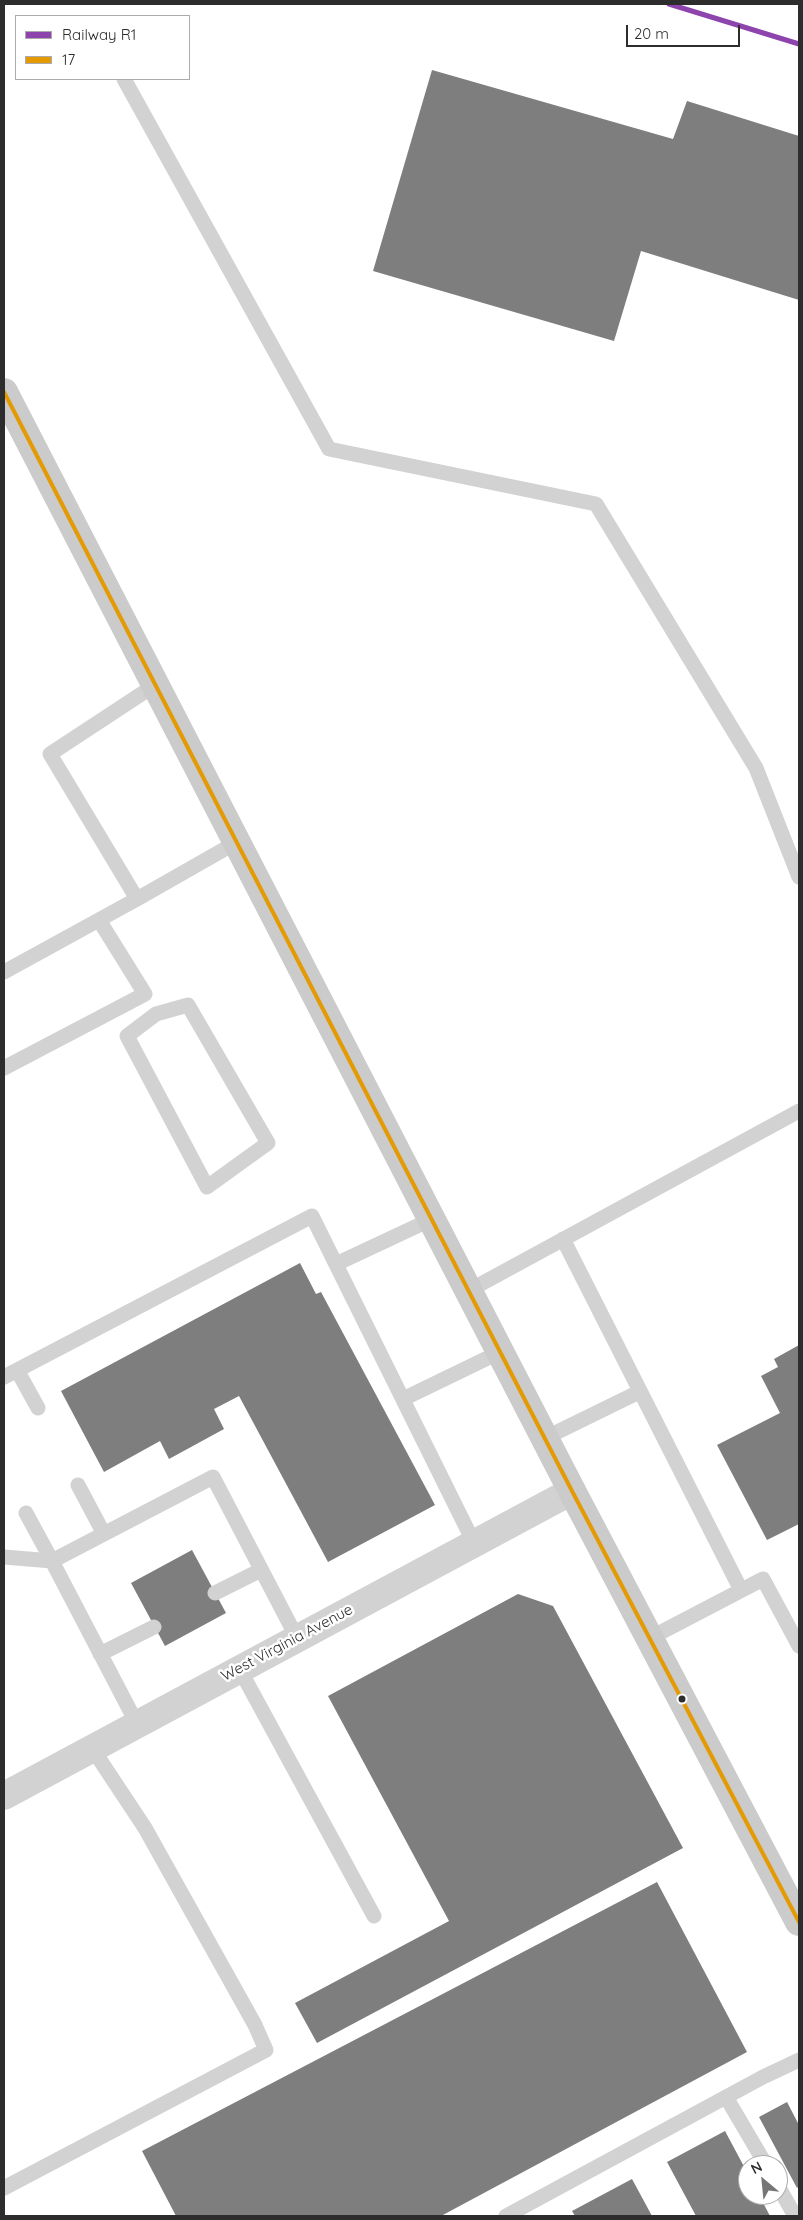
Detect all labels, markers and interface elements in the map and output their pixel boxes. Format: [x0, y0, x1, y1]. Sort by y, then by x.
legend [15, 15, 190, 80]
scale bar [628, 15, 742, 47]
text: 20 m [634, 24, 669, 43]
text: Railway R1 [62, 25, 136, 44]
text: 17 [62, 50, 75, 69]
street label: West Virginia Avenue [218, 1601, 356, 1685]
unlabelled marker [677, 1694, 687, 1704]
north arrow [738, 2155, 788, 2205]
text: N [748, 2157, 765, 2178]

